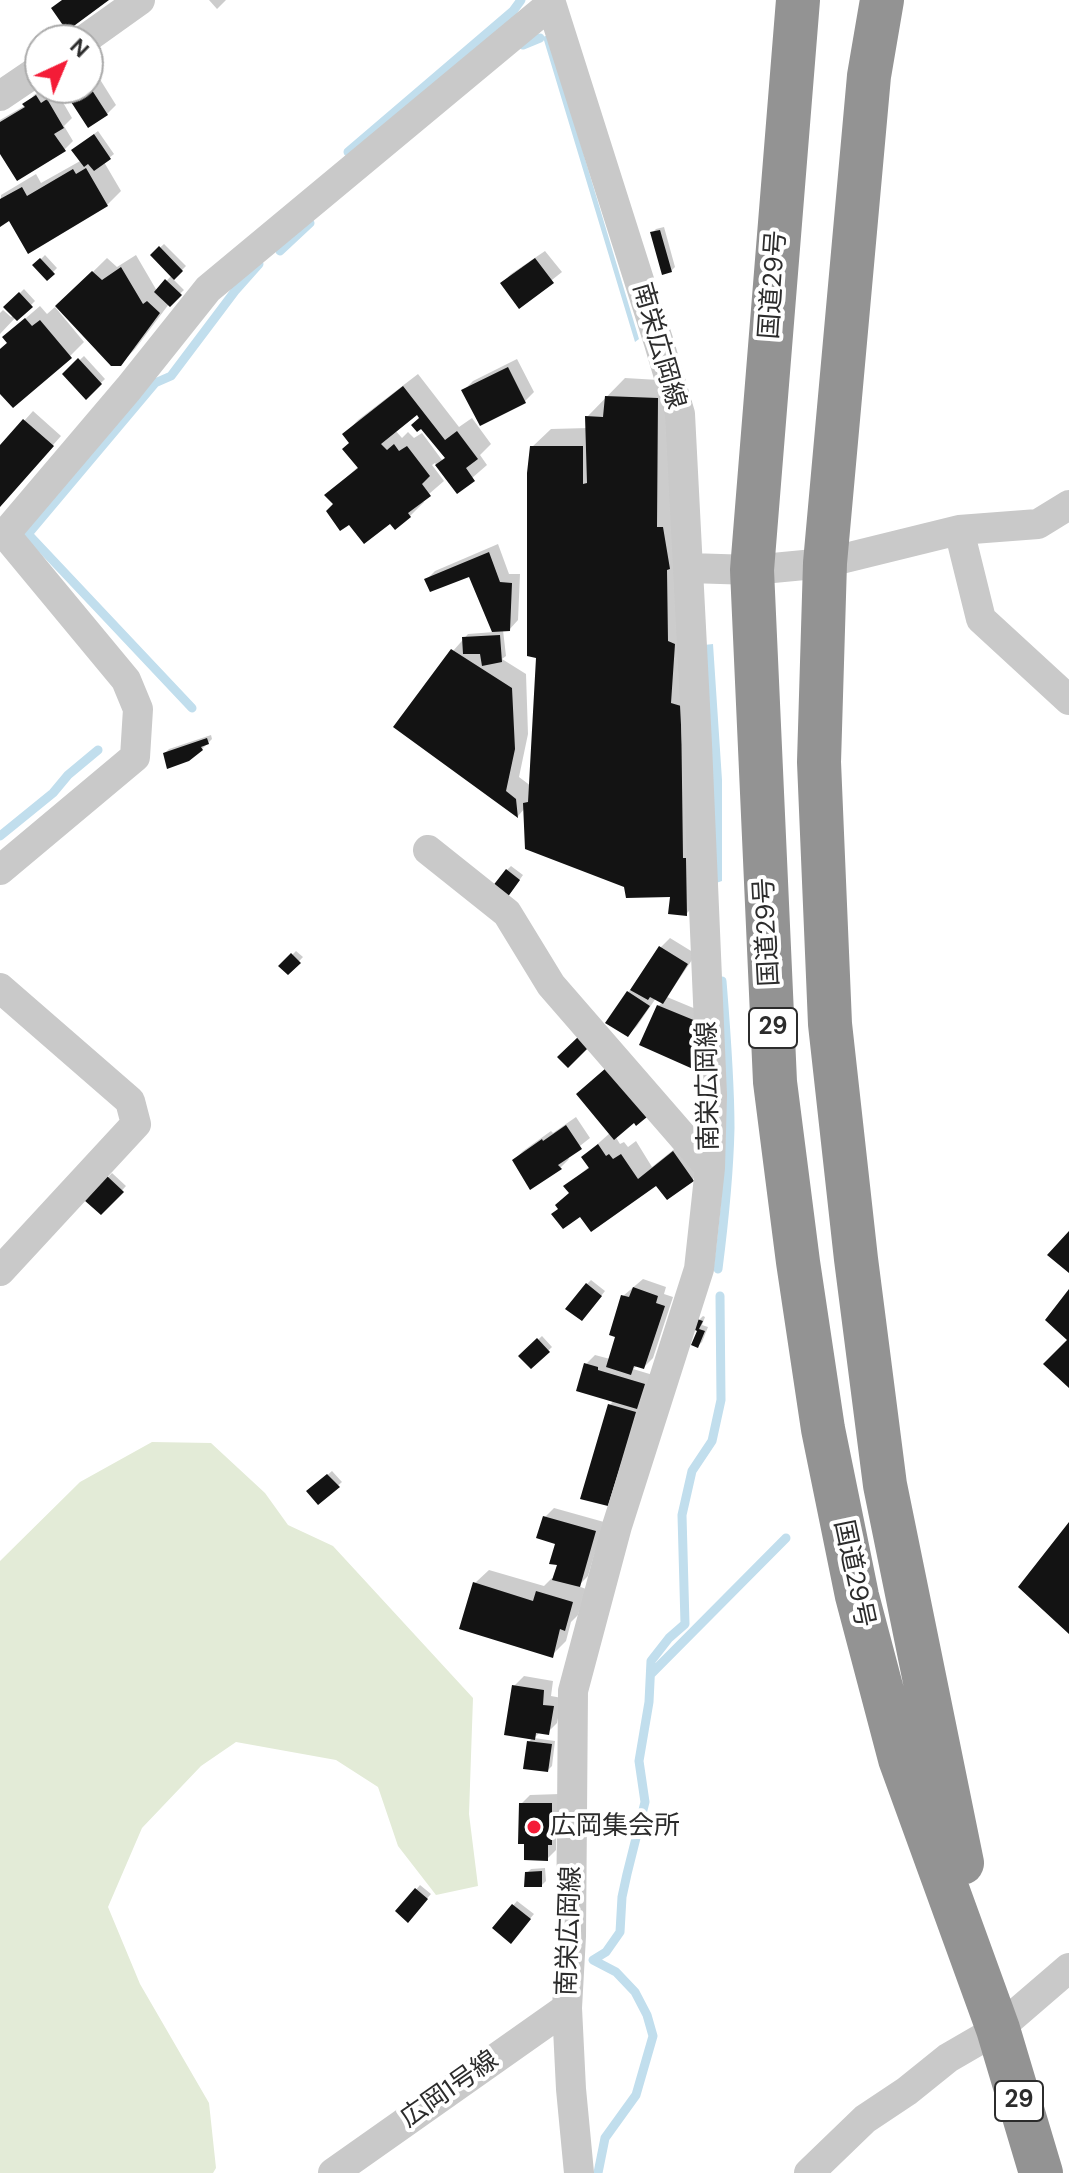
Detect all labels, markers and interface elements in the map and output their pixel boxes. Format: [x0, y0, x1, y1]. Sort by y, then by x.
north arrow [24, 24, 104, 104]
text: N [64, 32, 95, 64]
street label: 国道29号 [755, 230, 793, 340]
street label: 南栄広岡線 [625, 279, 691, 413]
street label: 国道29号 [750, 877, 786, 987]
road number: 29 [749, 1008, 797, 1048]
street label: 南栄広岡線 [692, 1021, 726, 1151]
street label: 国道29号 [826, 1517, 880, 1631]
place label: 広岡集会所 [550, 1811, 680, 1843]
marker: 広岡集会所 [525, 1818, 543, 1836]
street label: 南栄広岡線 [552, 1865, 588, 1997]
street label: 広岡1号線 [395, 2045, 505, 2135]
road number: 29 [995, 2081, 1043, 2121]

